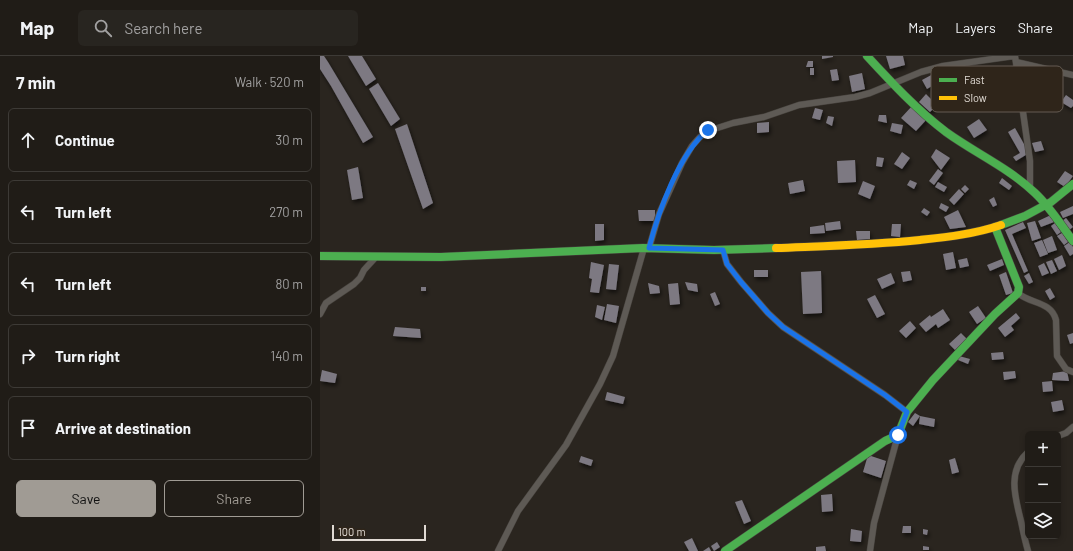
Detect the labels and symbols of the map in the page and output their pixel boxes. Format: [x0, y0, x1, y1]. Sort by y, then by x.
legend [931, 66, 1063, 112]
text: Fast [964, 73, 985, 86]
text: Slow [964, 91, 987, 104]
route end [699, 121, 717, 139]
route start [889, 426, 907, 444]
scale bar [332, 523, 426, 542]

